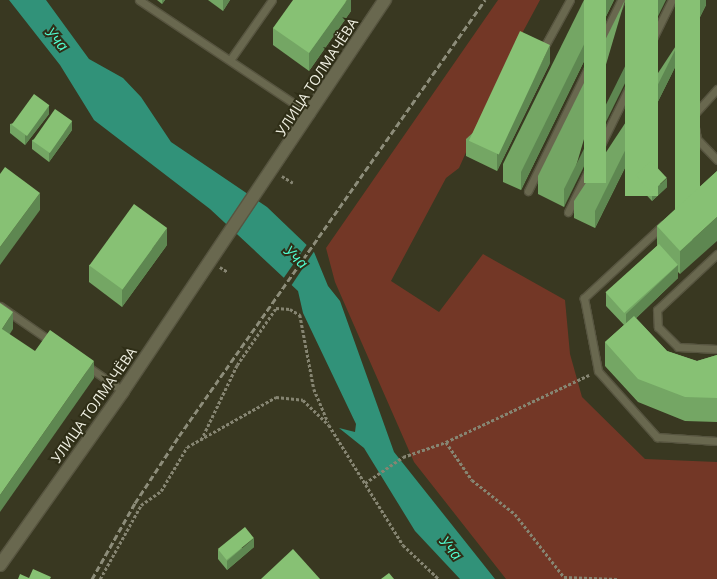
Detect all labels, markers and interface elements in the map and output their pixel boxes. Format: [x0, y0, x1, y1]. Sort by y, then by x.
street label: УЛИЦА ТОЛМАЧЁВА [273, 15, 361, 139]
water label: Уча [42, 24, 72, 54]
water label: Уча [281, 242, 311, 272]
street label: УЛИЦА ТОЛМАЧЁВА [48, 344, 140, 466]
water label: Уча [436, 532, 466, 564]

